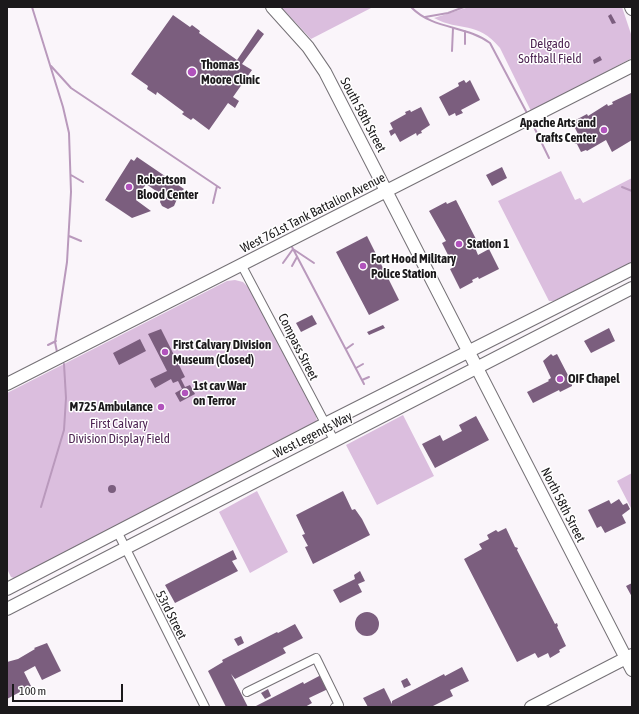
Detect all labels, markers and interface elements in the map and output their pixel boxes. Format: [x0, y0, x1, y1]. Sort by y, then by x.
park label: Delgado Softball Field [518, 36, 582, 67]
place label: Thomas Moore Clinic [201, 57, 260, 88]
marker: Thomas Moore Clinic [186, 66, 198, 78]
street label: South 58th Street [337, 75, 389, 155]
place label: Apache Arts and Crafts Center [520, 115, 596, 146]
marker: Apache Arts and Crafts Center [599, 125, 609, 135]
street label: West 761st Tank Battalion Avenue [238, 170, 388, 256]
place label: Robertson Blood Center [137, 172, 198, 203]
marker: Robertson Blood Center [124, 182, 134, 192]
place label: Station 1 [467, 236, 509, 252]
marker: Station 1 [454, 239, 464, 249]
place label: Fort Hood Military Police Station [371, 251, 456, 282]
marker: Fort Hood Military Police Station [358, 261, 368, 271]
street label: Compass Street [274, 311, 322, 383]
place label: First Calvary Division Museum (Closed) [173, 337, 271, 368]
marker: First Calvary Division Museum (Closed) [160, 347, 170, 357]
place label: OIF Chapel [568, 371, 620, 387]
marker: OIF Chapel [555, 374, 565, 384]
place label: 1st cav War on Terror [193, 378, 246, 409]
marker: 1st cav War on Terror [180, 388, 190, 398]
place label: M725 Ambulance [70, 399, 153, 415]
marker: M725 Ambulance [156, 402, 166, 412]
street label: West Legends Way [271, 408, 355, 462]
park label: First Calvary Division Display Field [68, 416, 170, 447]
street label: North 58th Street [537, 465, 589, 545]
street label: 53rd Street [152, 588, 190, 642]
scale bar [14, 676, 125, 702]
text: 100 m [19, 684, 46, 698]

